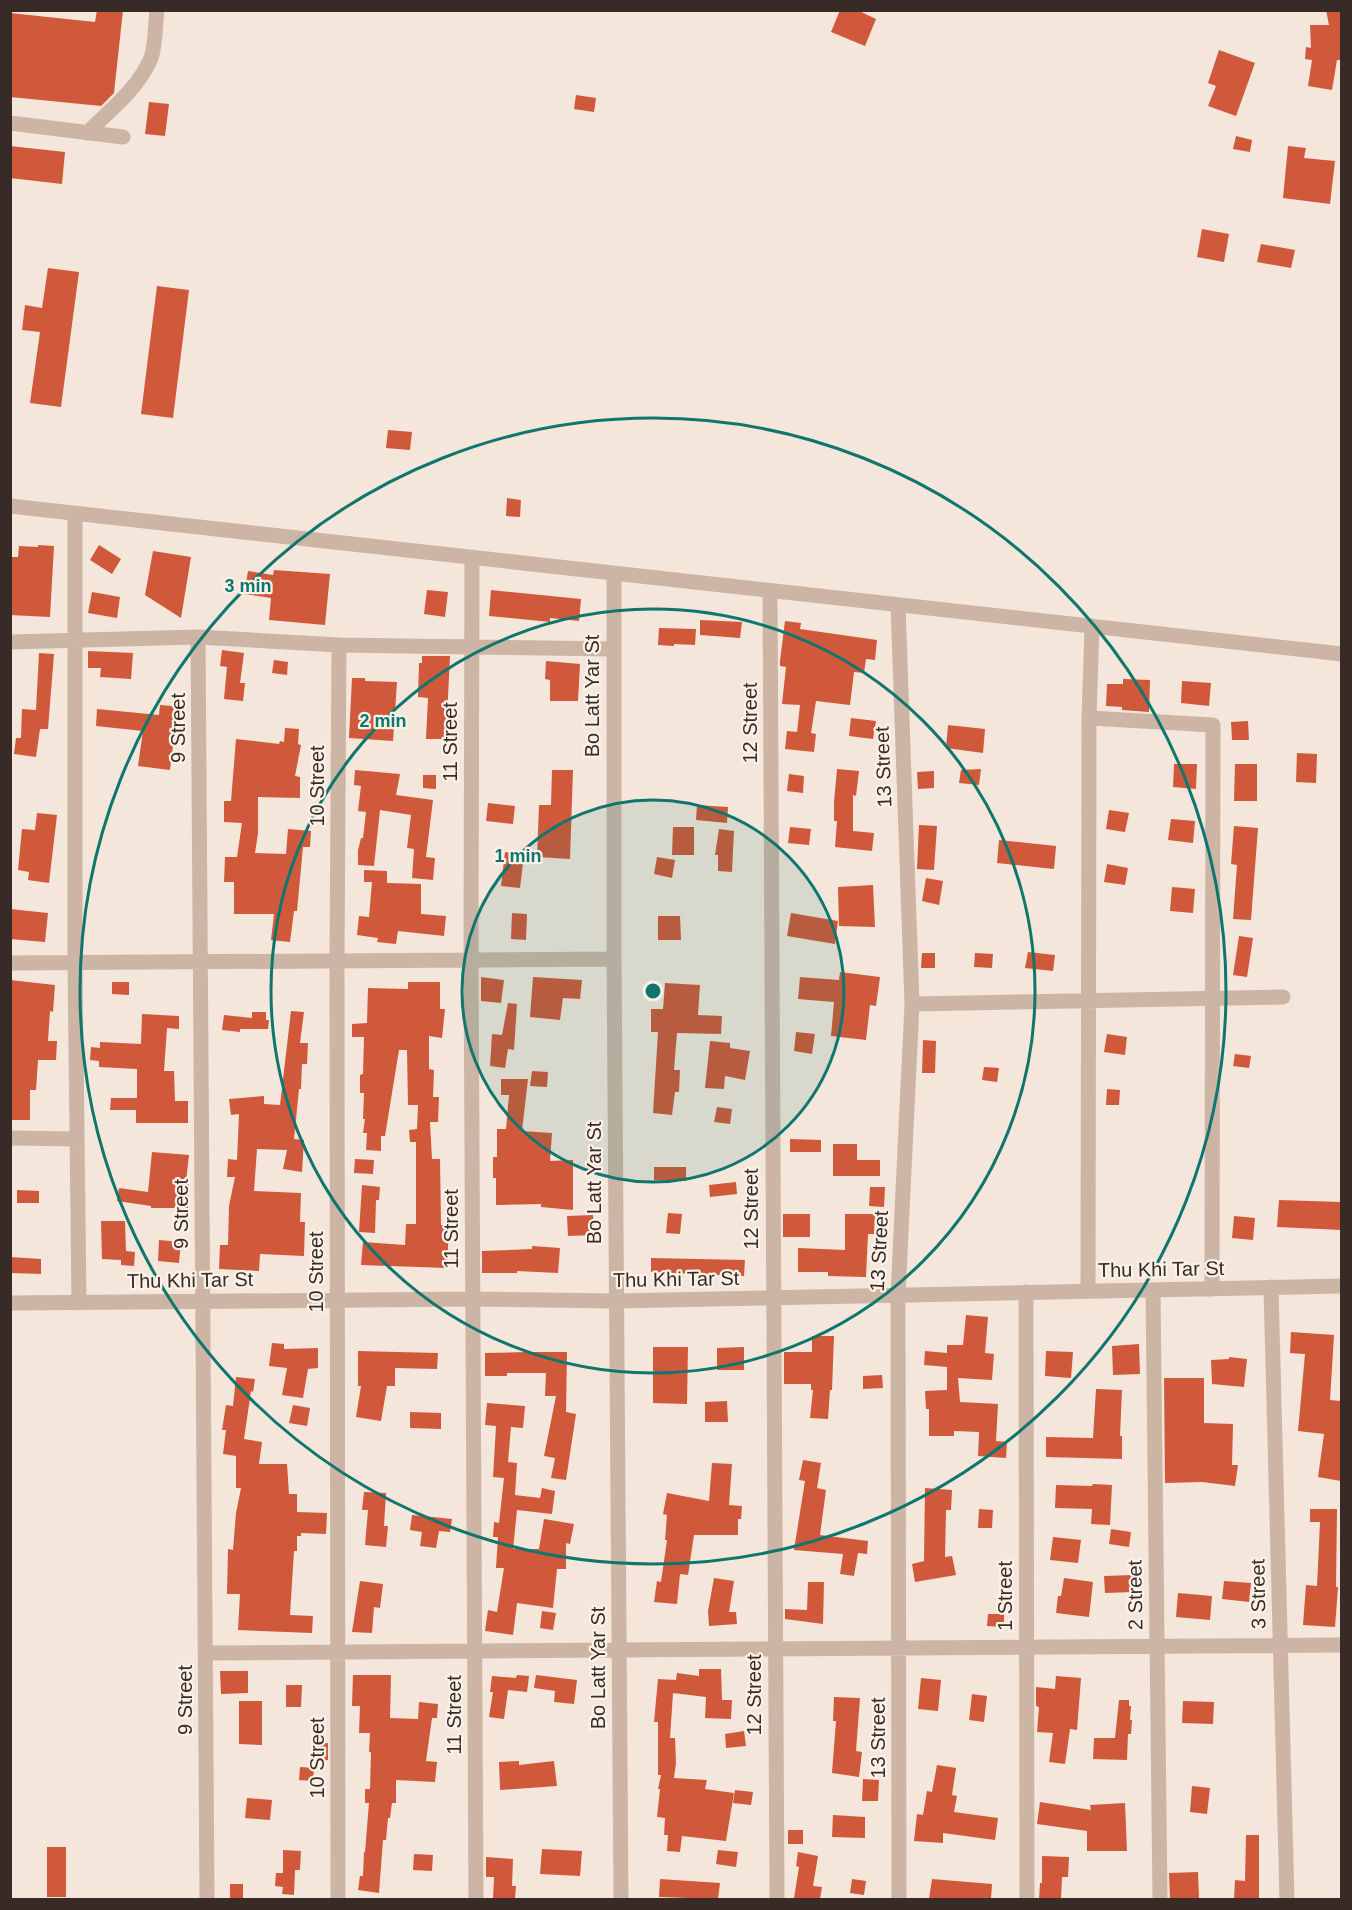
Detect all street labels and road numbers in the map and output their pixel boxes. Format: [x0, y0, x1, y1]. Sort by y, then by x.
street label: Bo Latt Yar St [581, 634, 603, 757]
street label: 12 Street [739, 682, 761, 764]
street label: 9 Street [167, 693, 189, 763]
street label: 11 Street [439, 702, 461, 782]
street label: 13 Street [871, 726, 895, 808]
street label: 10 Street [306, 745, 328, 827]
street label: Bo Latt Yar St [583, 1121, 605, 1244]
street label: 12 Street [740, 1168, 762, 1250]
street label: 9 Street [170, 1179, 192, 1249]
street label: 11 Street [440, 1189, 462, 1269]
street label: 13 Street [866, 1209, 892, 1292]
street label: 10 Street [305, 1231, 327, 1313]
street label: Thu Khi Tar St [1098, 1257, 1225, 1281]
street label: Thu Khi Tar St [613, 1267, 740, 1291]
street label: Thu Khi Tar St [127, 1268, 254, 1292]
street label: 3 Street [1246, 1558, 1270, 1629]
street label: 2 Street [1123, 1559, 1147, 1630]
street label: 1 Street [994, 1561, 1016, 1631]
street label: Bo Latt Yar St [587, 1606, 609, 1729]
street label: 12 Street [743, 1654, 765, 1736]
street label: 9 Street [174, 1665, 196, 1735]
street label: 11 Street [443, 1675, 465, 1755]
street label: 13 Street [867, 1697, 889, 1779]
street label: 10 Street [306, 1717, 328, 1799]

